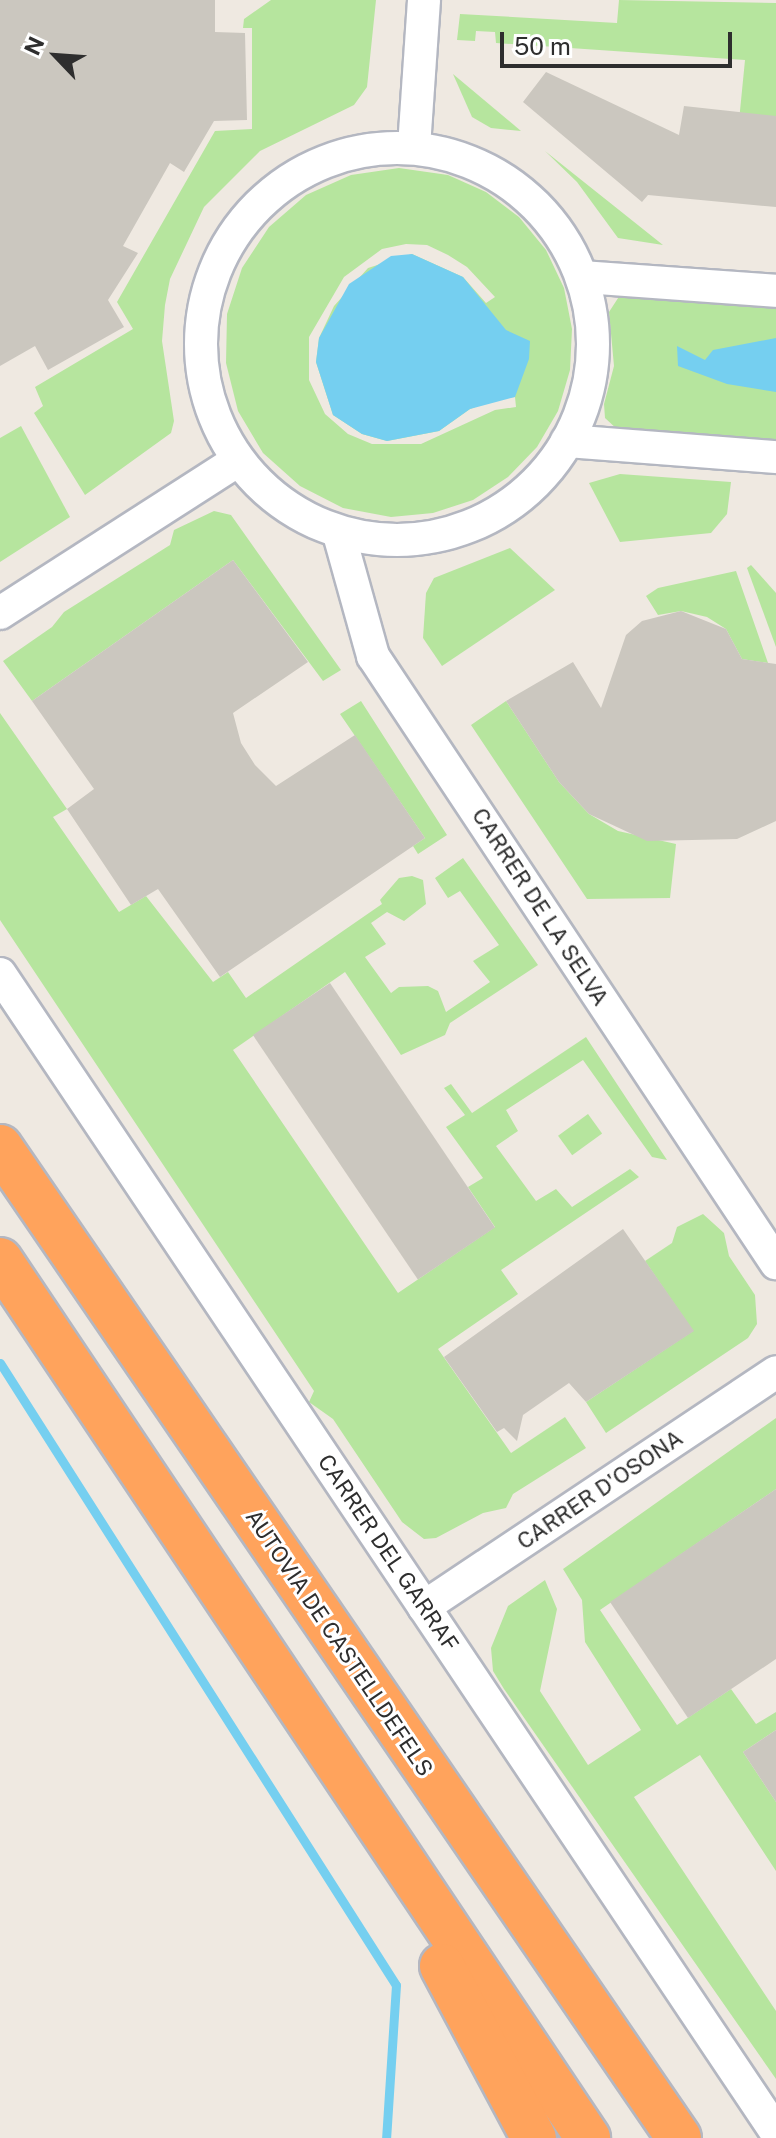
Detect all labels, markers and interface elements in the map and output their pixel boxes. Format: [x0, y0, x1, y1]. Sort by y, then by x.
north arrow [16, 16, 96, 96]
scale bar [504, 16, 736, 66]
text: 50 m [514, 32, 571, 60]
text: N [19, 33, 50, 59]
street label: CARRER DE LA SELVA [466, 803, 614, 1011]
street label: CARRER D'OSONA [512, 1425, 688, 1555]
street label: CARRER DEL GARRAF [312, 1450, 464, 1656]
street label: AUTOVIA DE CASTELLDEFELS [240, 1505, 438, 1781]

